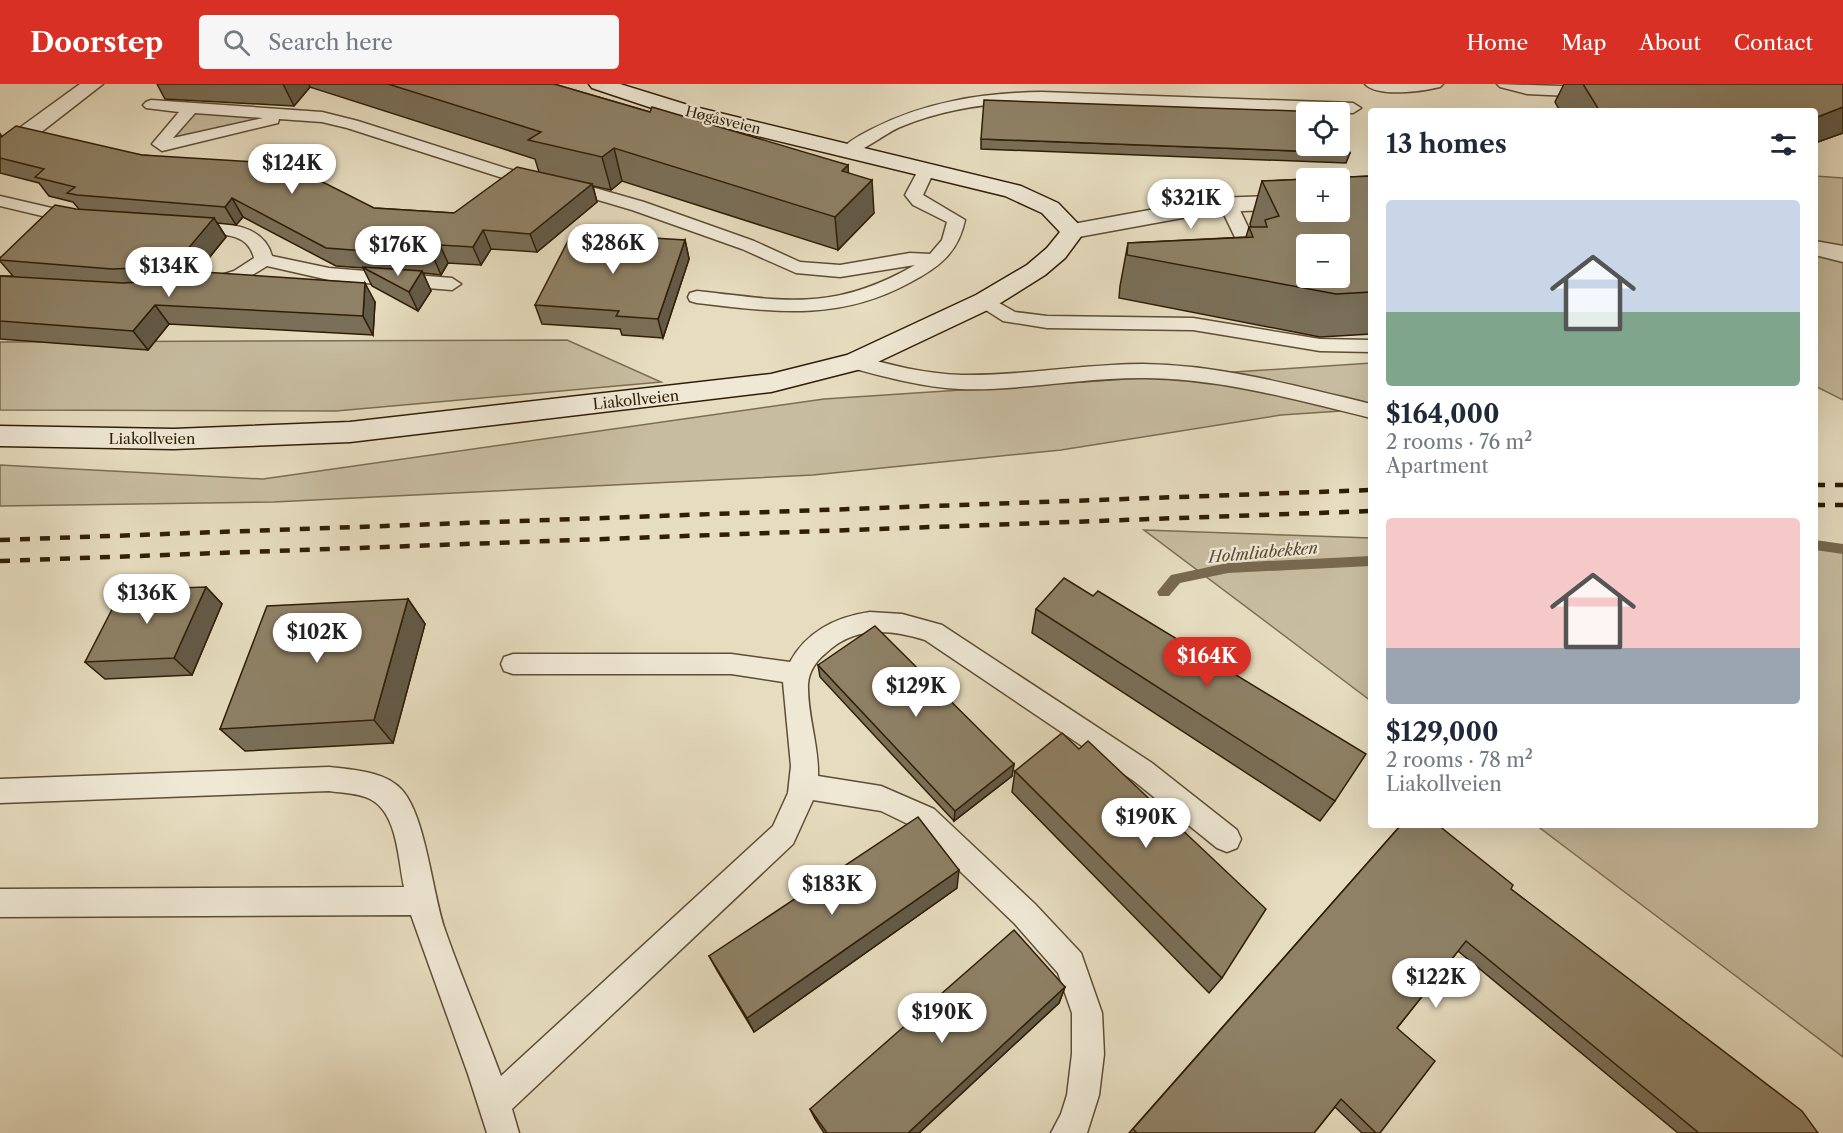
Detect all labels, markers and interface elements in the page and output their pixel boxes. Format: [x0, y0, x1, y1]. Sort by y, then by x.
search box [199, 15, 619, 69]
text: Doorstep [30, 25, 163, 59]
icon: search [220, 26, 253, 59]
text: Search here [268, 29, 393, 56]
text: Home [1467, 30, 1528, 55]
text: Map [1561, 30, 1606, 55]
text: About [1639, 30, 1701, 55]
text: Contact [1734, 30, 1813, 55]
street label: Høgåsveien [683, 102, 763, 138]
map controls [1296, 102, 1350, 288]
button: locate [1296, 102, 1350, 156]
text: 13 homes [1386, 128, 1507, 160]
icon: filters [1767, 128, 1800, 161]
pin: $124K [250, 144, 334, 195]
text: $124K [262, 151, 322, 175]
button: + [1296, 168, 1350, 222]
pin: $321K [1149, 179, 1233, 230]
text: $321K [1161, 186, 1221, 210]
pin: $286K [571, 224, 655, 275]
pin: $176K [356, 226, 440, 277]
text: $286K [581, 231, 645, 255]
text: $176K [369, 233, 427, 257]
button: − [1296, 234, 1350, 288]
icon: home [1539, 239, 1647, 347]
pin: $134K [127, 247, 211, 298]
text: $134K [139, 254, 199, 278]
street label: Liakollveien [592, 385, 681, 413]
text: $164,000 [1386, 398, 1500, 430]
street label: Liakollveien [109, 429, 196, 448]
text: 2 rooms · 76 m² [1386, 430, 1532, 454]
text: Apartment [1386, 454, 1489, 478]
water label: Holmliabekken [1205, 537, 1319, 567]
icon: home [1539, 557, 1647, 665]
pin: $136K [105, 574, 189, 625]
text: $136K [117, 581, 177, 605]
pin: $102K [275, 613, 359, 664]
text: $102K [287, 620, 347, 644]
pin: $164K [1165, 637, 1249, 688]
text: $164K [1177, 644, 1237, 668]
pin: $129K [874, 667, 958, 718]
text: $129K [886, 674, 946, 698]
text: $129,000 [1386, 716, 1499, 748]
text: 2 rooms · 78 m² [1386, 748, 1533, 772]
text: Liakollveien [1386, 772, 1502, 796]
pin: $190K [1104, 798, 1188, 849]
text: $190K [1116, 805, 1176, 829]
pin: $183K [790, 865, 874, 916]
text: $183K [802, 872, 862, 896]
pin: $122K [1394, 958, 1478, 1009]
text: $122K [1406, 965, 1466, 989]
pin: $190K [900, 993, 984, 1044]
text: $190K [912, 1000, 972, 1024]

